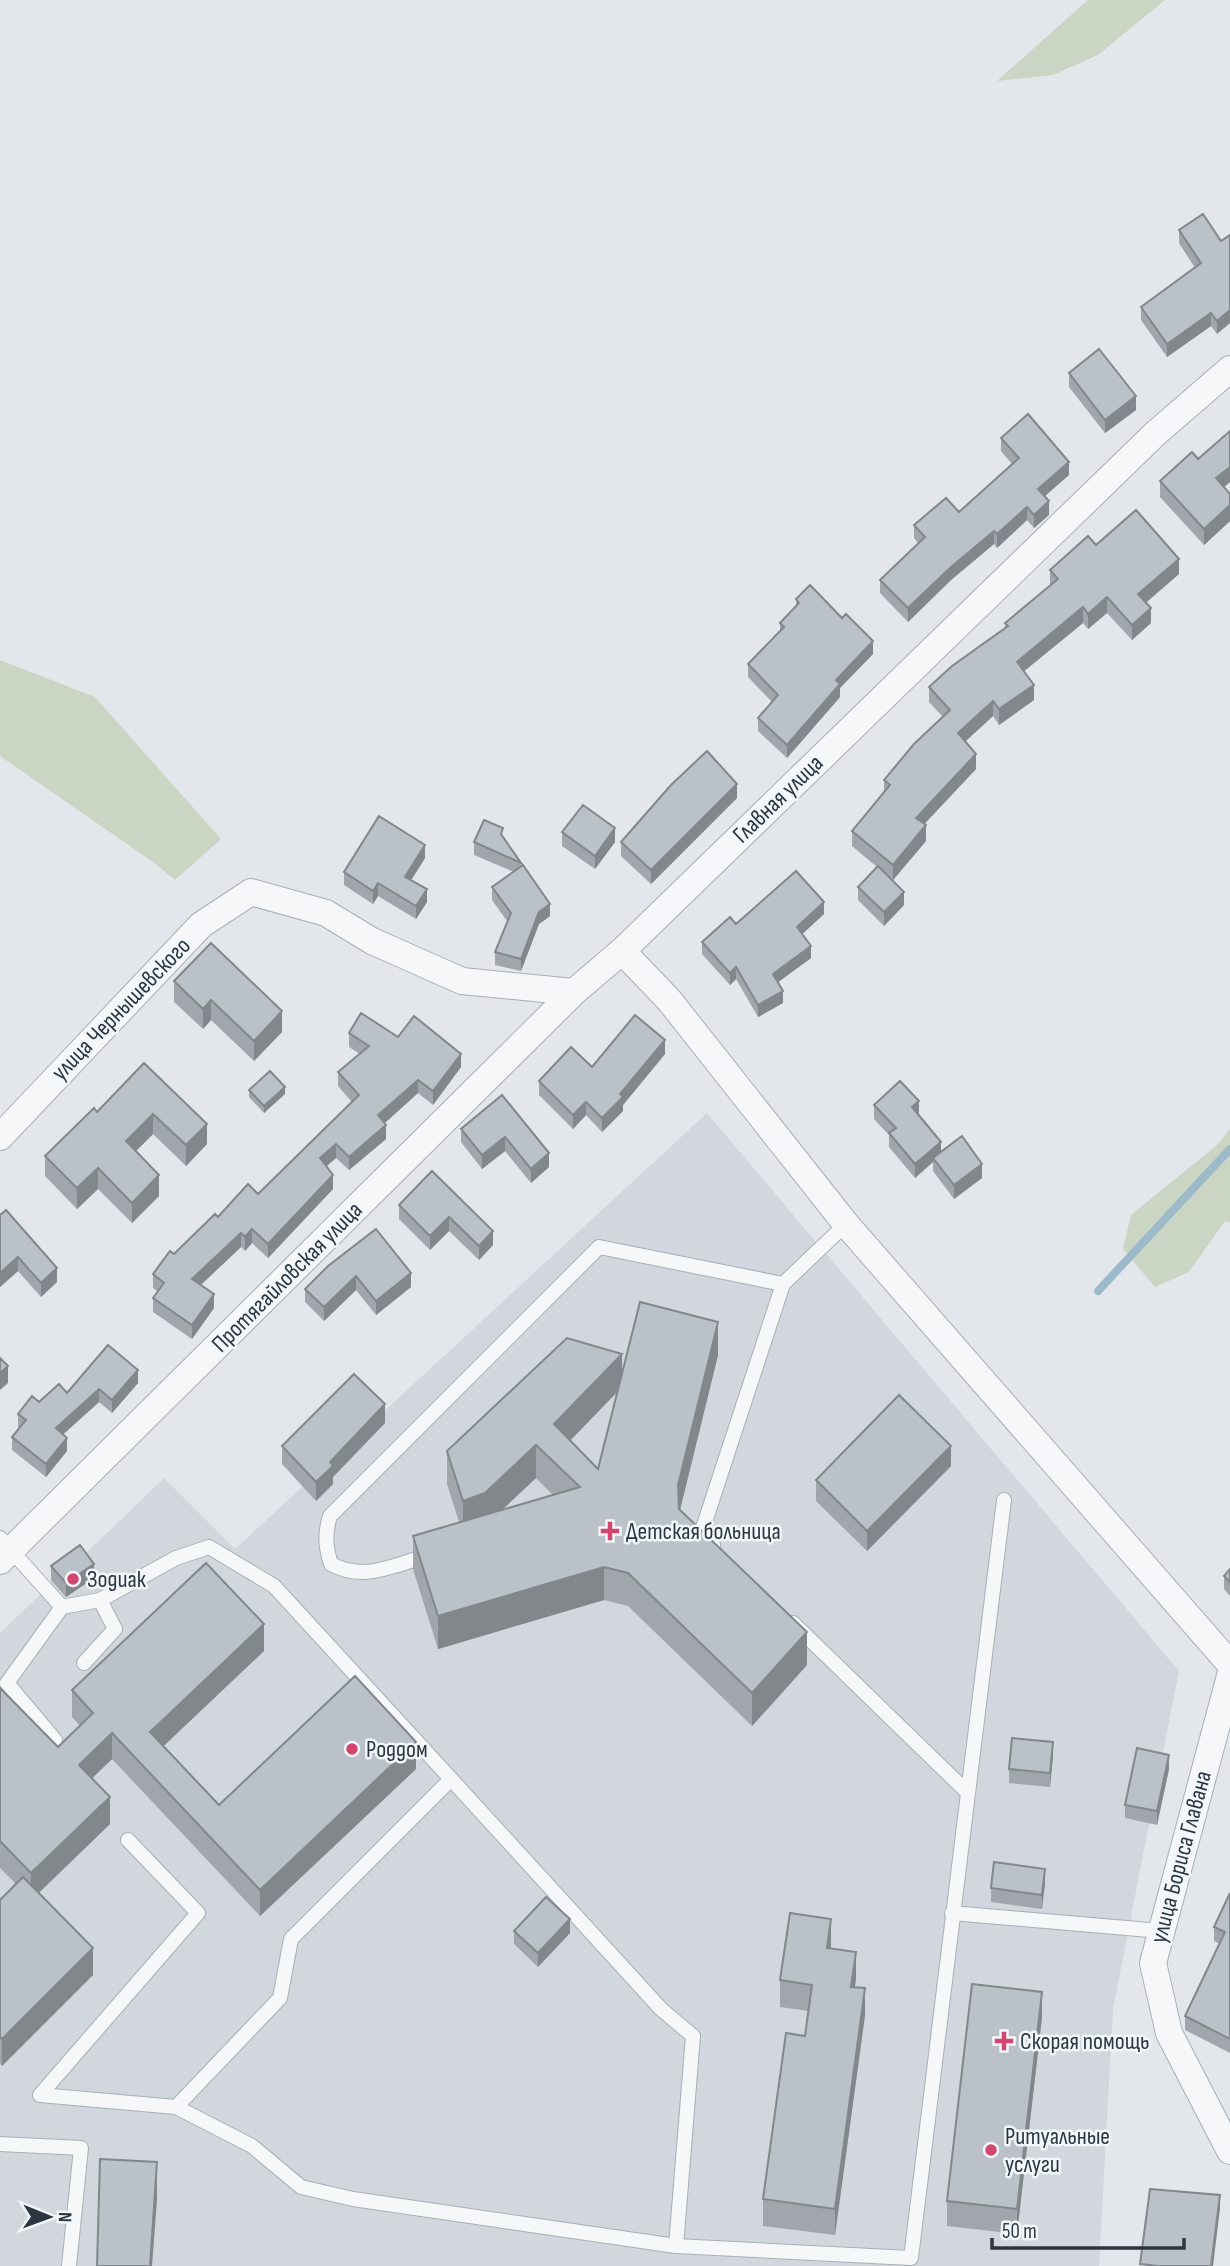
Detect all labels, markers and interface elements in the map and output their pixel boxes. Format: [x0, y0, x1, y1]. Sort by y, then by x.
street label: Главная улица [727, 749, 829, 849]
street label: улица Чернышевского [45, 931, 197, 1087]
street label: Протягайловская улица [206, 1196, 368, 1358]
place label: Детская больница [626, 1517, 781, 1546]
marker: Детская больница [600, 1521, 620, 1541]
place label: Зодиак [87, 1565, 147, 1594]
marker: Зодиак [65, 1571, 81, 1587]
place label: Роддом [366, 1735, 428, 1764]
marker: Роддом [344, 1741, 360, 1757]
street label: улица Бориса Главана [1144, 1768, 1218, 1946]
place label: Скорая помощь [1020, 2027, 1150, 2056]
marker: Скорая помощь [994, 2031, 1014, 2051]
place label: Ритуальные услуги [1005, 2122, 1110, 2179]
marker: Ритуальные услуги [983, 2142, 999, 2158]
north arrow [14, 2182, 84, 2252]
scale bar [992, 2206, 1184, 2250]
text: N [53, 2212, 76, 2223]
text: 50 m [1002, 2219, 1037, 2244]

